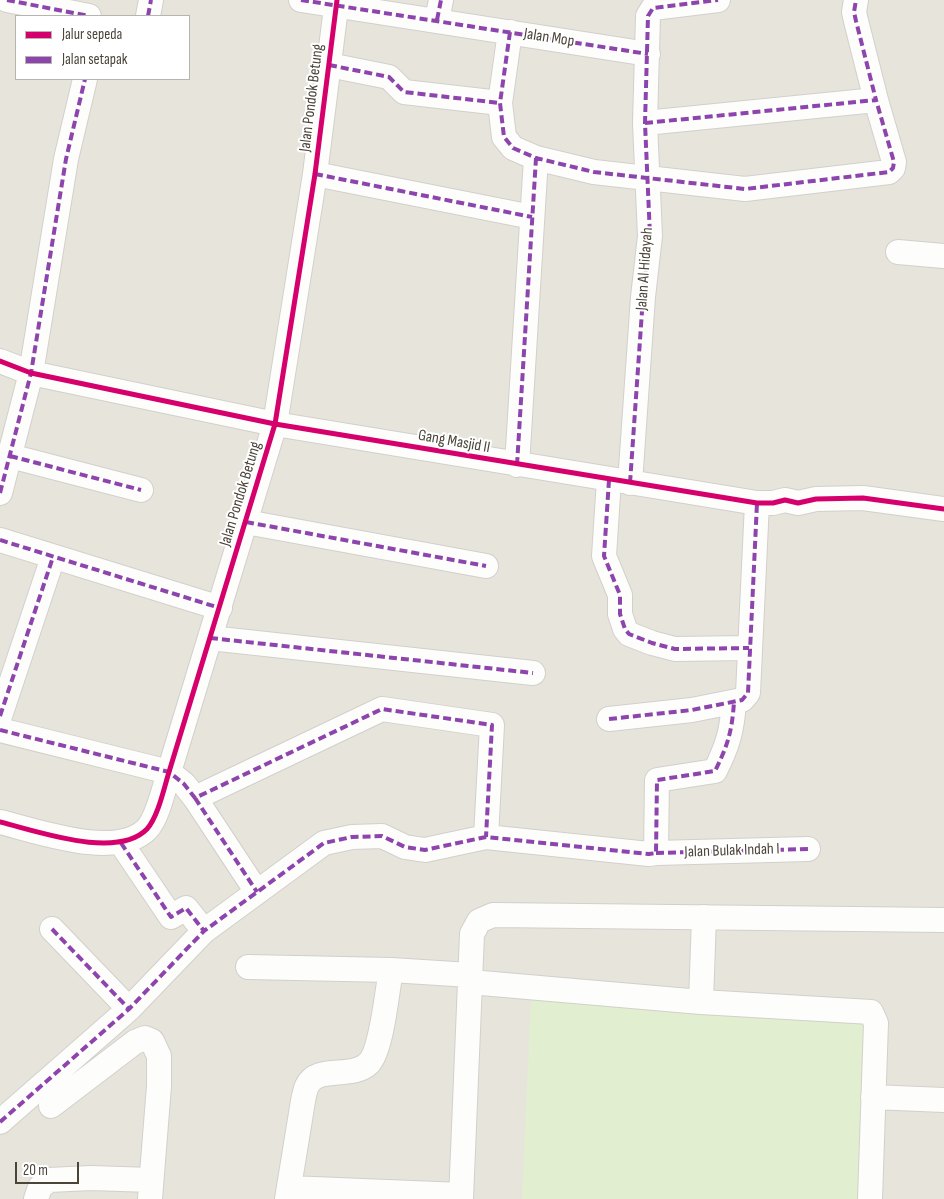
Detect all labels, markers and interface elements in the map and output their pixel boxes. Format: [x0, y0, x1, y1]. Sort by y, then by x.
legend [15, 15, 190, 80]
text: Jalur sepeda [62, 25, 122, 44]
street label: Jalan Mop [522, 25, 576, 51]
street label: Jalan Pondok Betung [296, 43, 328, 153]
text: Jalan setapak [62, 50, 128, 69]
street label: Jalan Al Hidayah [633, 227, 657, 311]
street label: Gang Masjid II [417, 426, 491, 458]
street label: Jalan Pondok Betung [216, 439, 266, 549]
street label: Jalan Bulak Indah I [684, 840, 780, 862]
scale bar [18, 1152, 81, 1184]
text: 20 m [23, 1161, 48, 1180]

